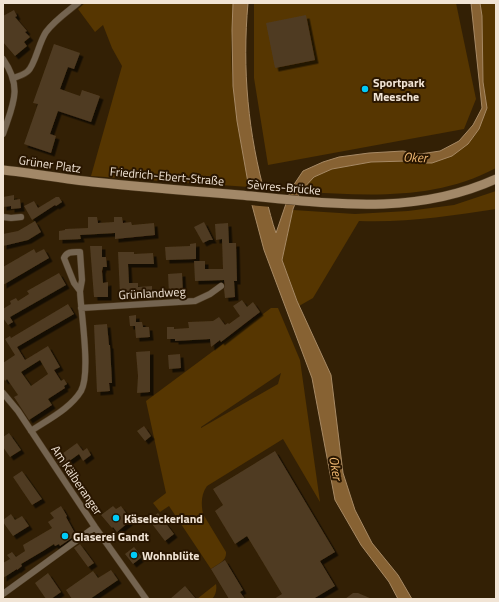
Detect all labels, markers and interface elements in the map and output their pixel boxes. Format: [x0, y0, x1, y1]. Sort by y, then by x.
place label: Sportpark Meesche [373, 73, 425, 106]
marker: Sportpark Meesche [360, 84, 370, 94]
water label: Oker [403, 147, 429, 167]
street label: Grüner Platz [18, 150, 82, 178]
street label: Friedrich-Ebert-Straße [109, 162, 225, 190]
street label: Sèvres-Brücke [246, 174, 322, 200]
street label: Grünlandweg [118, 282, 186, 304]
street label: Am Kälberanger [47, 441, 107, 519]
water label: Oker [324, 455, 348, 483]
place label: Käseleckerland [124, 509, 203, 528]
marker: Käseleckerland [111, 513, 121, 523]
place label: Glaserei Gandt [73, 527, 149, 546]
marker: Glaserei Gandt [60, 531, 70, 541]
place label: Wohnblüte [142, 546, 199, 565]
marker: Wohnblüte [129, 550, 139, 560]

